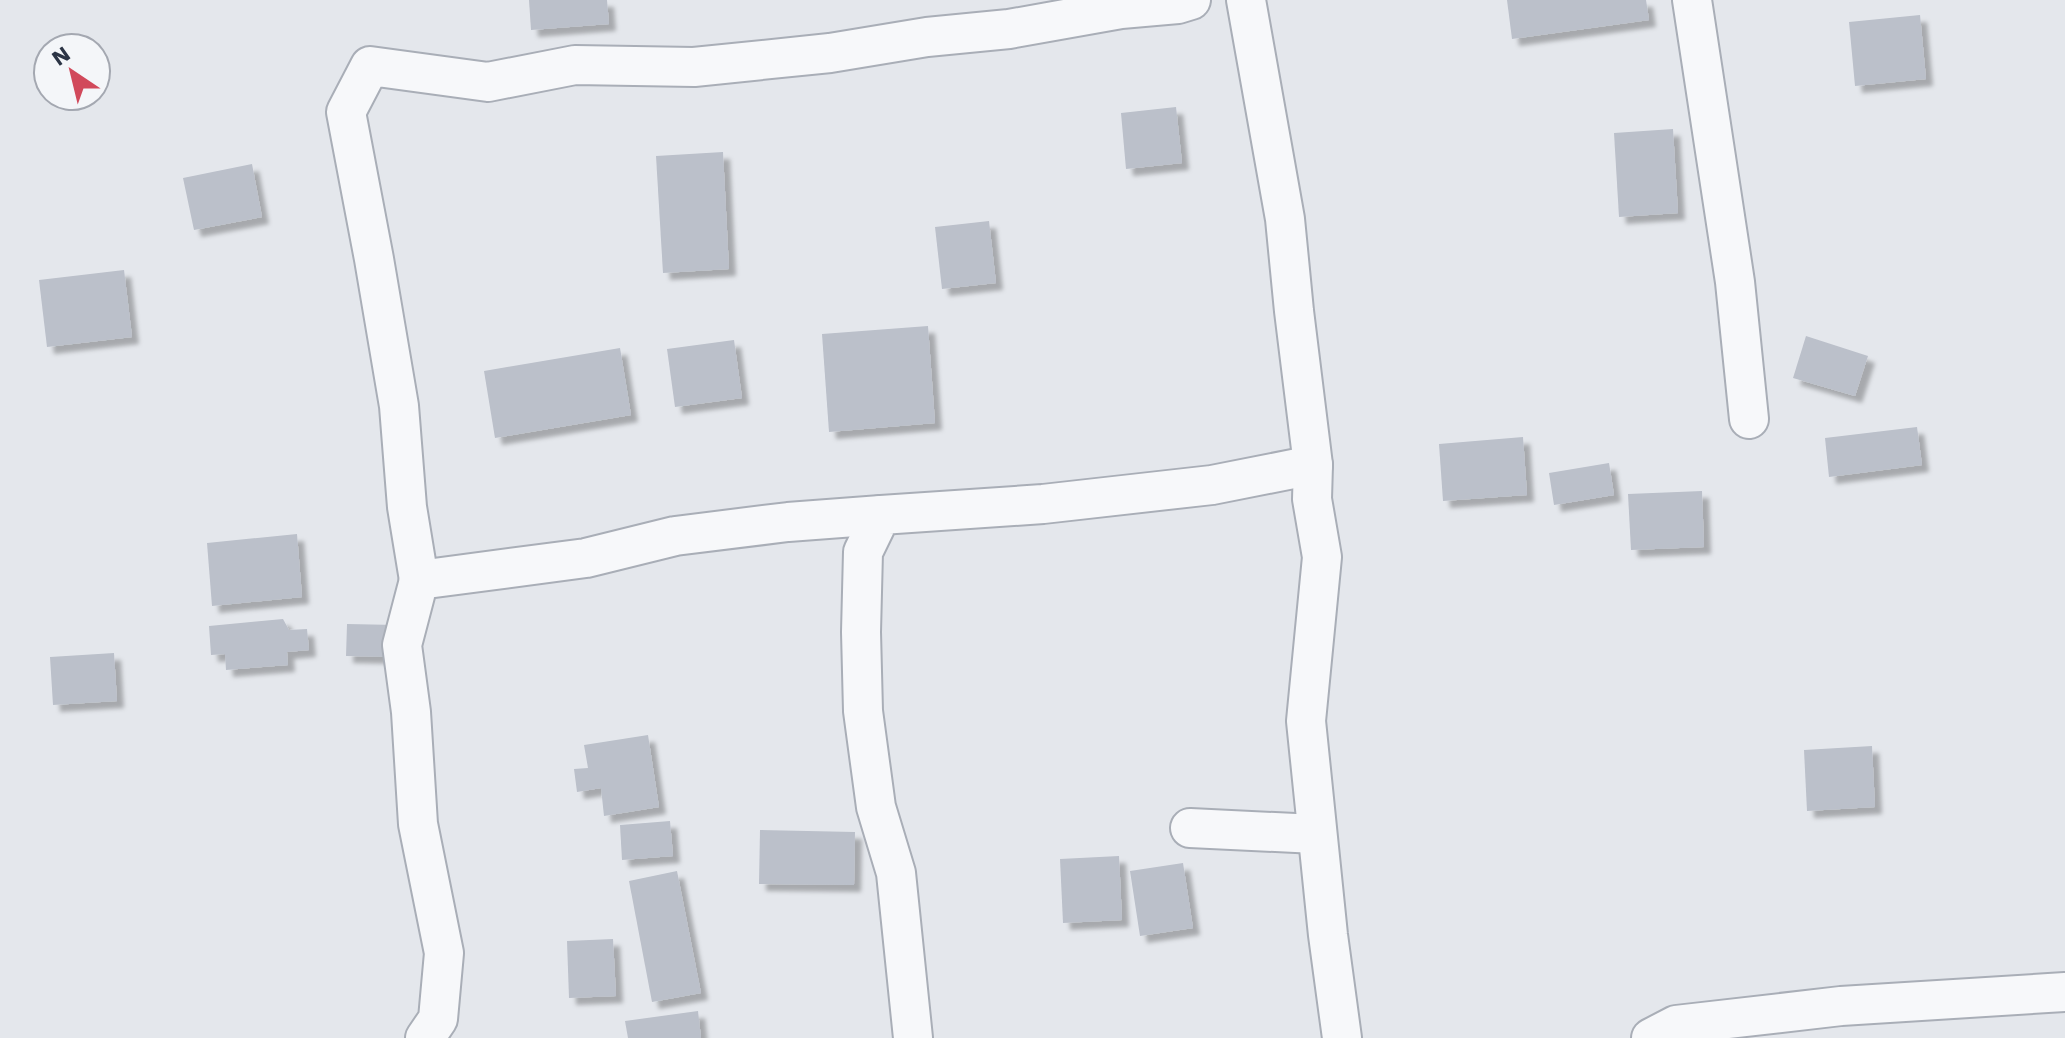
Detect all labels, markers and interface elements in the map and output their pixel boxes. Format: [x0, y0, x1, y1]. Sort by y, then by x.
north arrow [32, 32, 112, 112]
text: N [47, 41, 75, 71]

